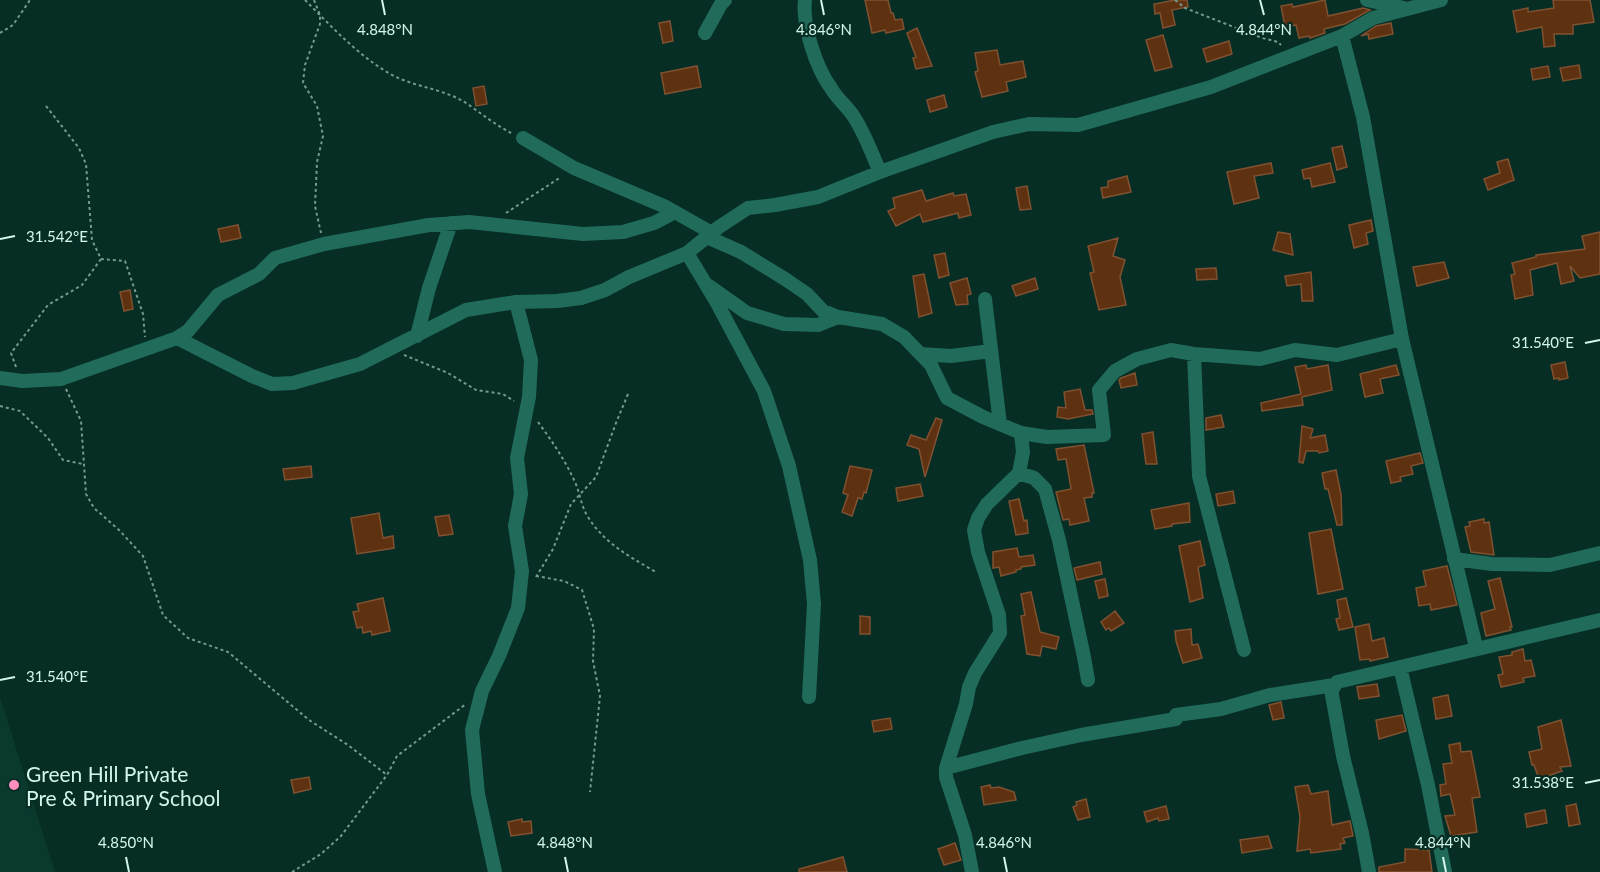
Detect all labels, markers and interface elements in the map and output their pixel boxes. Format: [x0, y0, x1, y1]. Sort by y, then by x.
text: 4.848°N [357, 20, 413, 38]
text: 4.846°N [796, 20, 852, 38]
text: 4.844°N [1236, 20, 1292, 38]
text: 31.542°E [26, 227, 88, 245]
text: 31.540°E [1512, 333, 1574, 351]
text: 31.540°E [26, 667, 88, 685]
place label: Green Hill Private Pre & Primary School [26, 761, 220, 810]
text: 31.538°E [1512, 773, 1574, 791]
marker: Green Hill Private Pre & Primary School [7, 778, 21, 792]
text: 4.850°N [98, 833, 154, 851]
text: 4.848°N [537, 833, 593, 851]
text: 4.846°N [976, 833, 1032, 851]
text: 4.844°N [1415, 833, 1471, 851]

